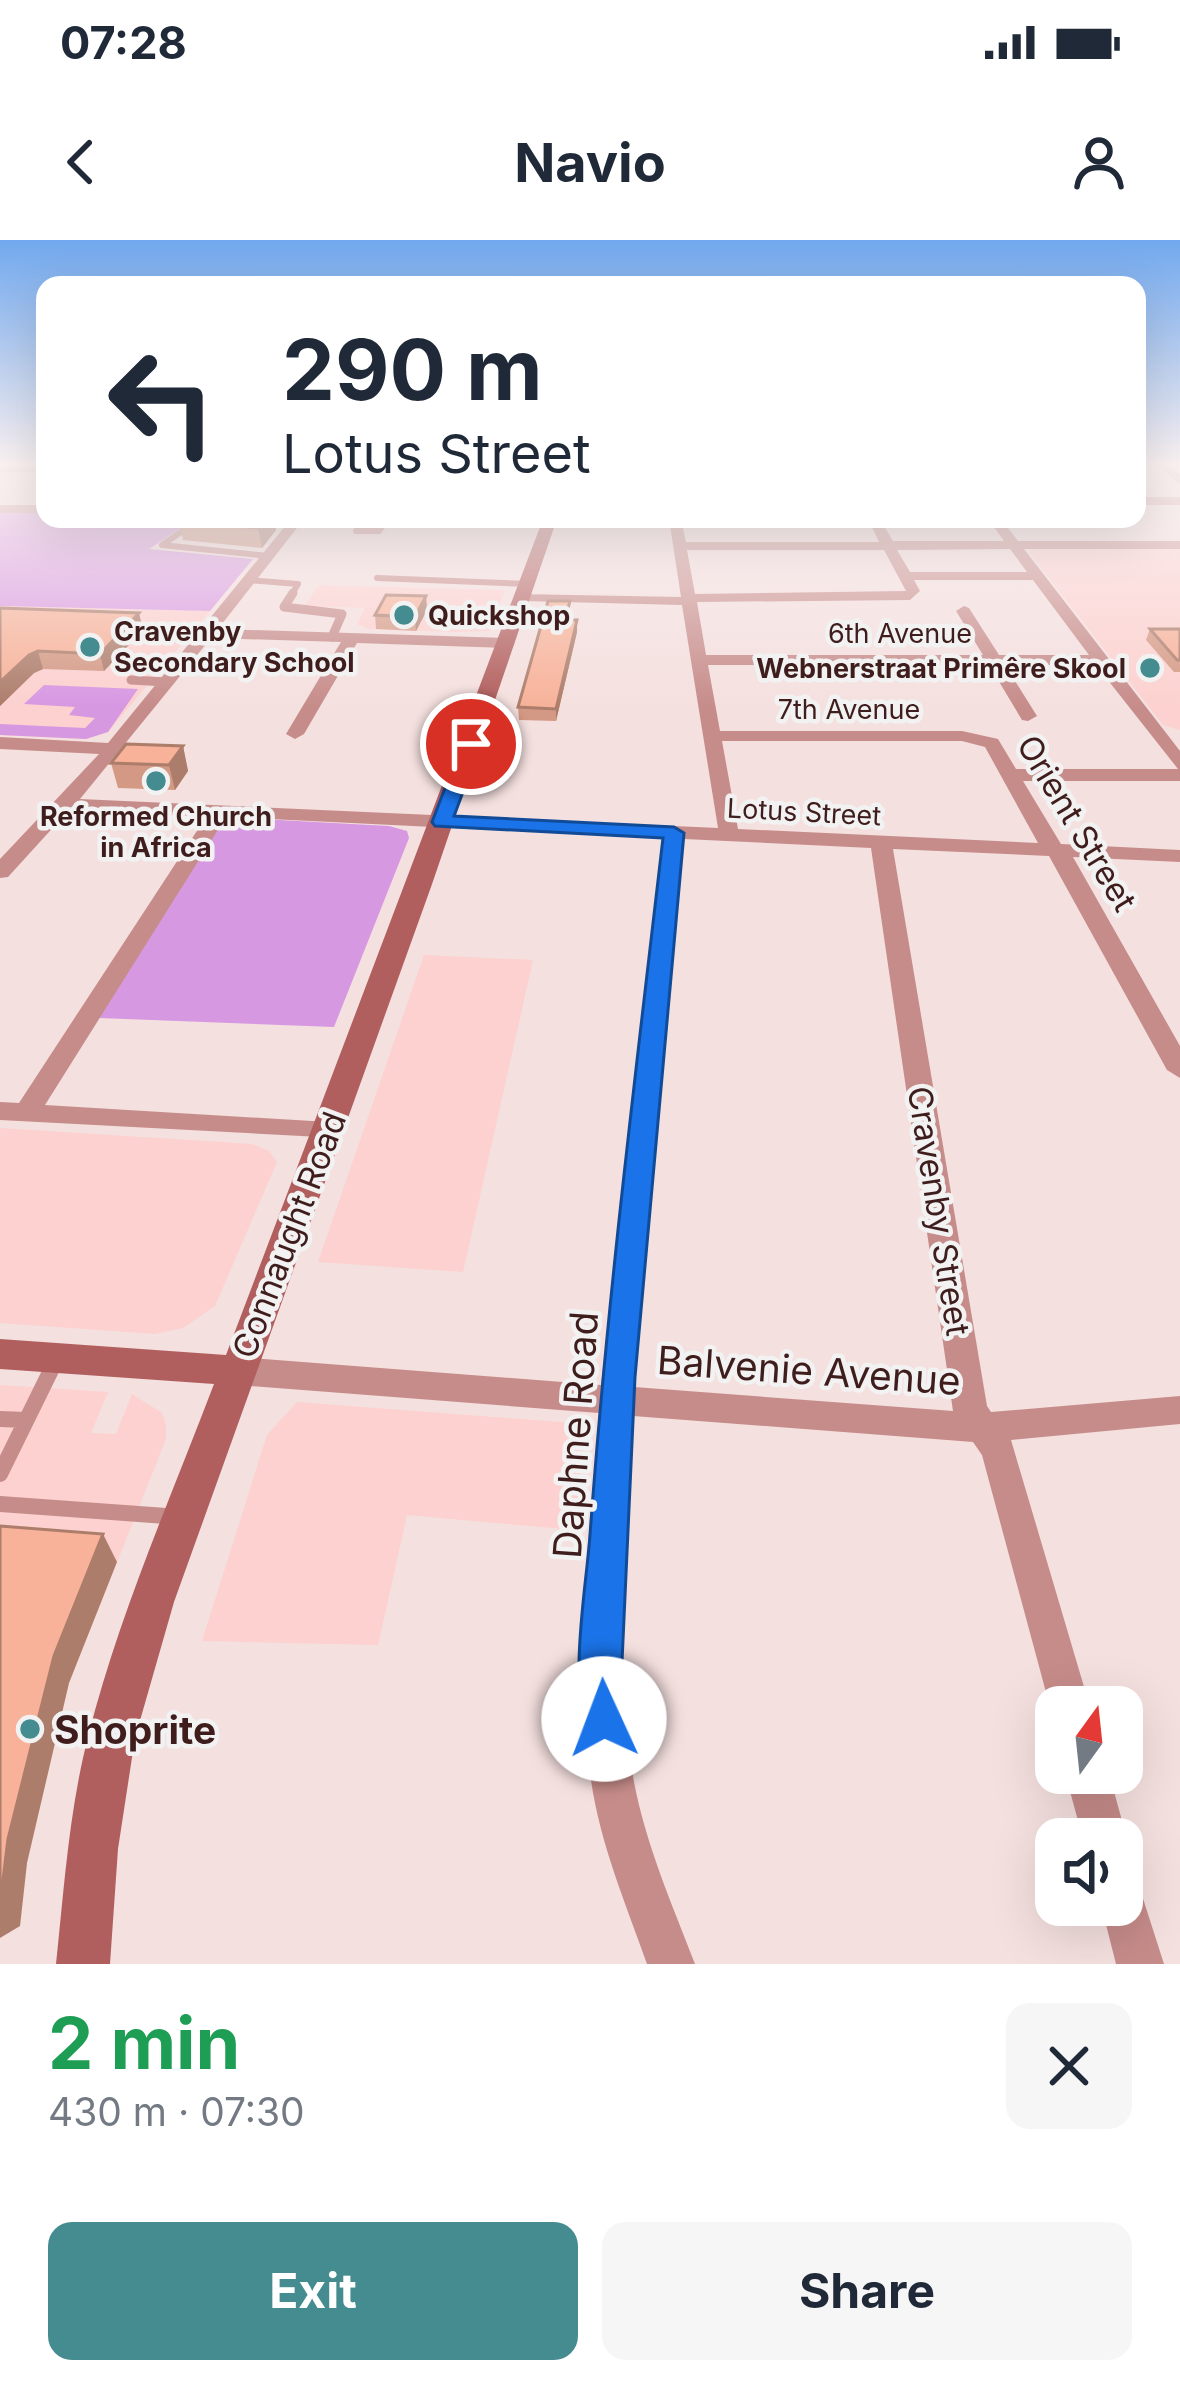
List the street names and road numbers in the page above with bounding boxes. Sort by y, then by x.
street label: 6th Avenue [828,617,972,650]
street label: 7th Avenue [778,693,920,726]
street label: Orient Street [1009,728,1145,918]
street label: Lotus Street [726,791,882,833]
street label: Cravenby Street [900,1084,978,1339]
street label: Connaught Road [224,1106,354,1364]
street label: Daphne Road [543,1310,607,1560]
street label: Balvenie Avenue [656,1336,962,1404]

